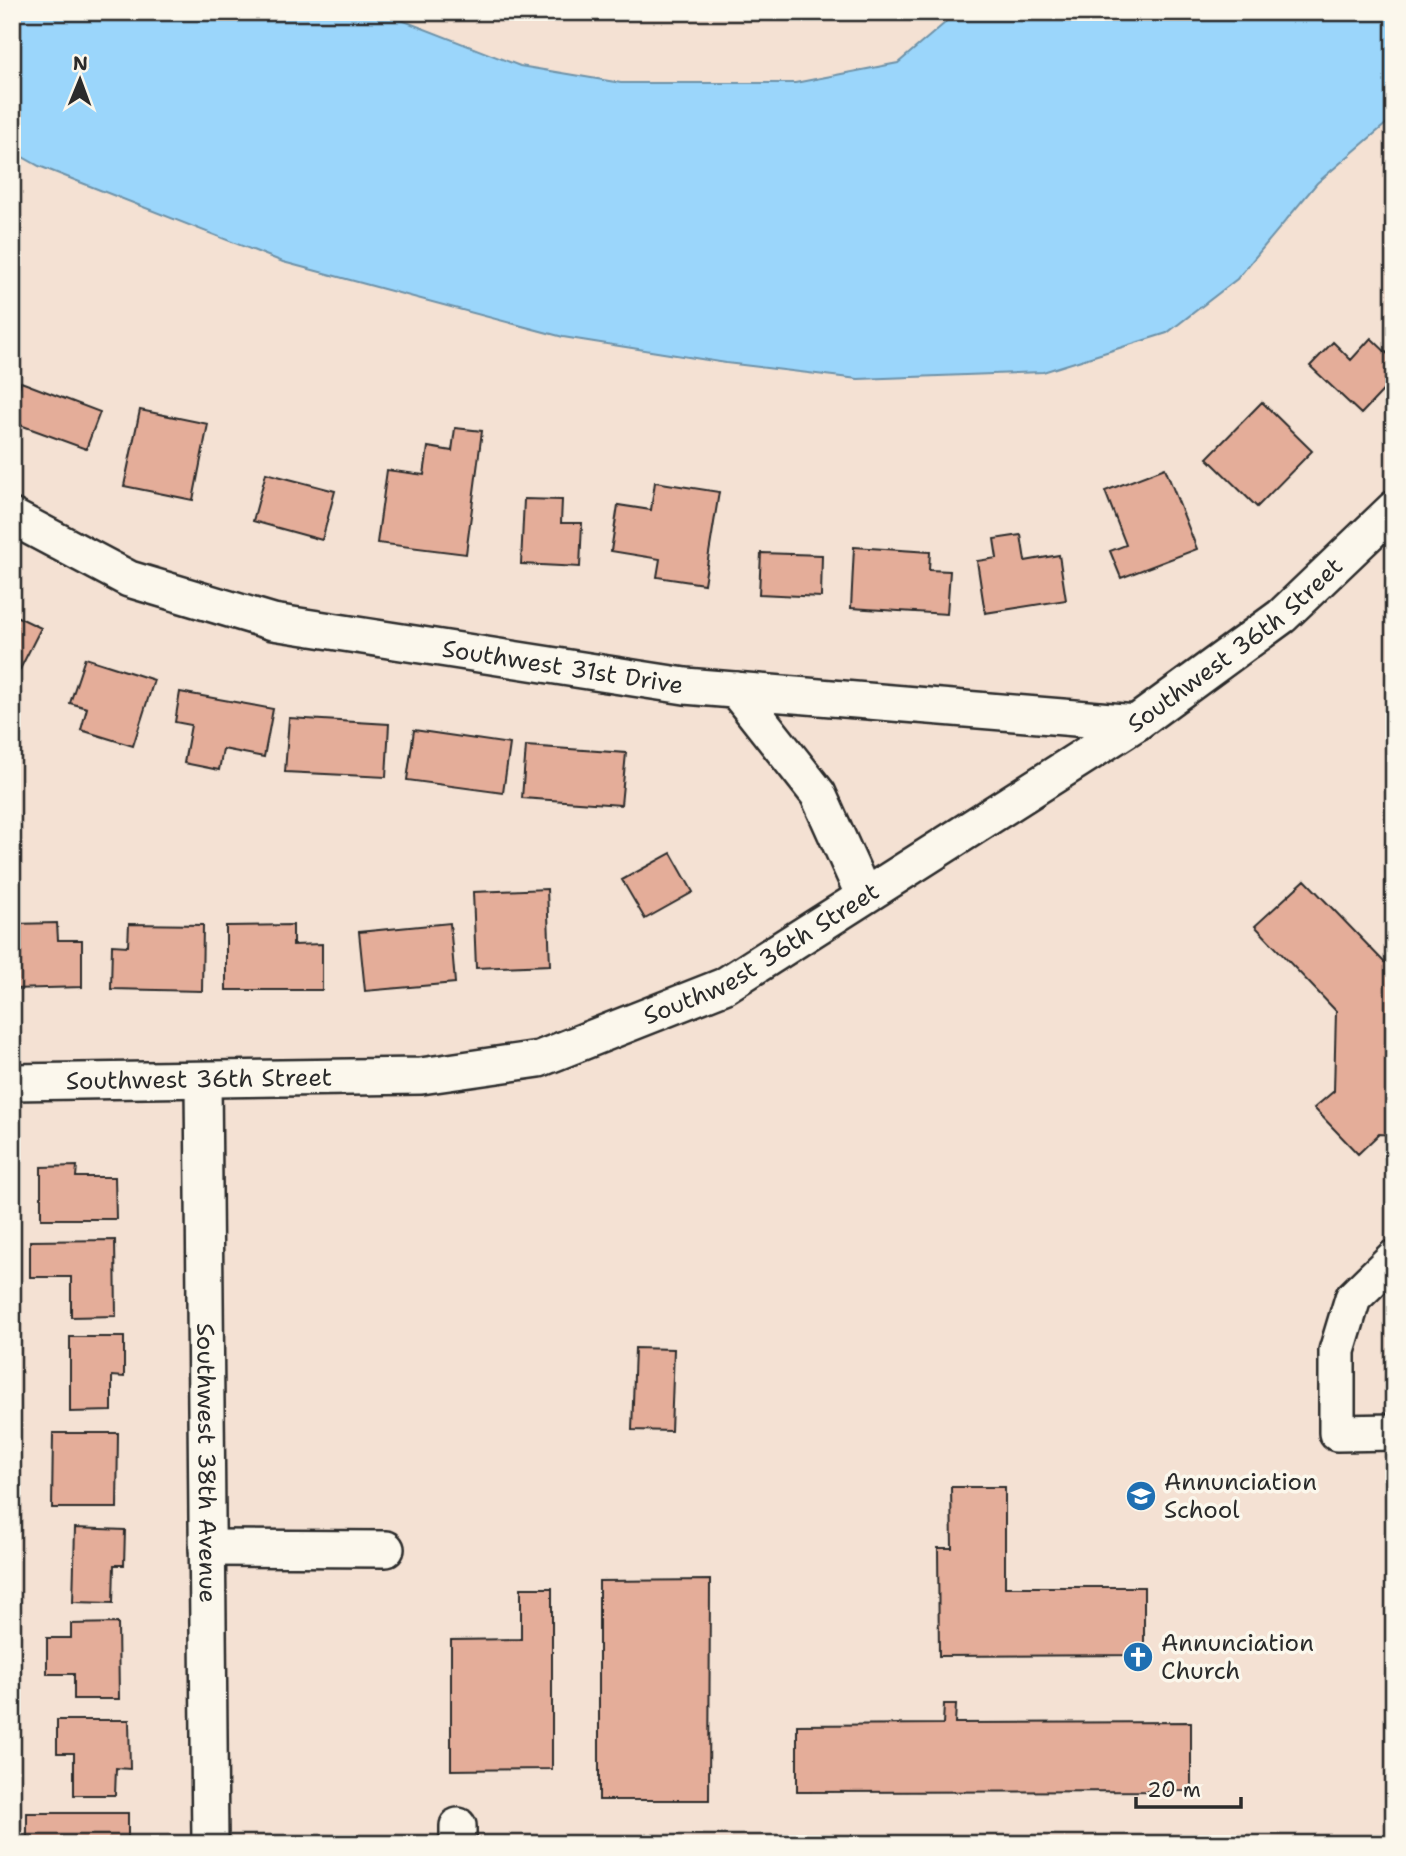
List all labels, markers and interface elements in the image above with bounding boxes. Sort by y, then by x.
north arrow [46,46,116,116]
text: N [73,51,88,76]
street label: Southwest 36th Street [1121,550,1350,740]
street label: Southwest 31st Drive [440,633,686,702]
street label: Southwest 36th Street [639,875,885,1032]
street label: Southwest 36th Street [66,1061,332,1097]
street label: Southwest 38th Avenue [189,1323,224,1603]
place label: Annunciation School [1164,1466,1317,1526]
school or university icon: Annunciation School [1124,1479,1158,1513]
place label: Annunciation Church [1161,1627,1314,1687]
church icon: Annunciation Church [1121,1640,1155,1674]
scale bar [1136,1765,1242,1809]
text: 20 m [1147,1776,1201,1804]

